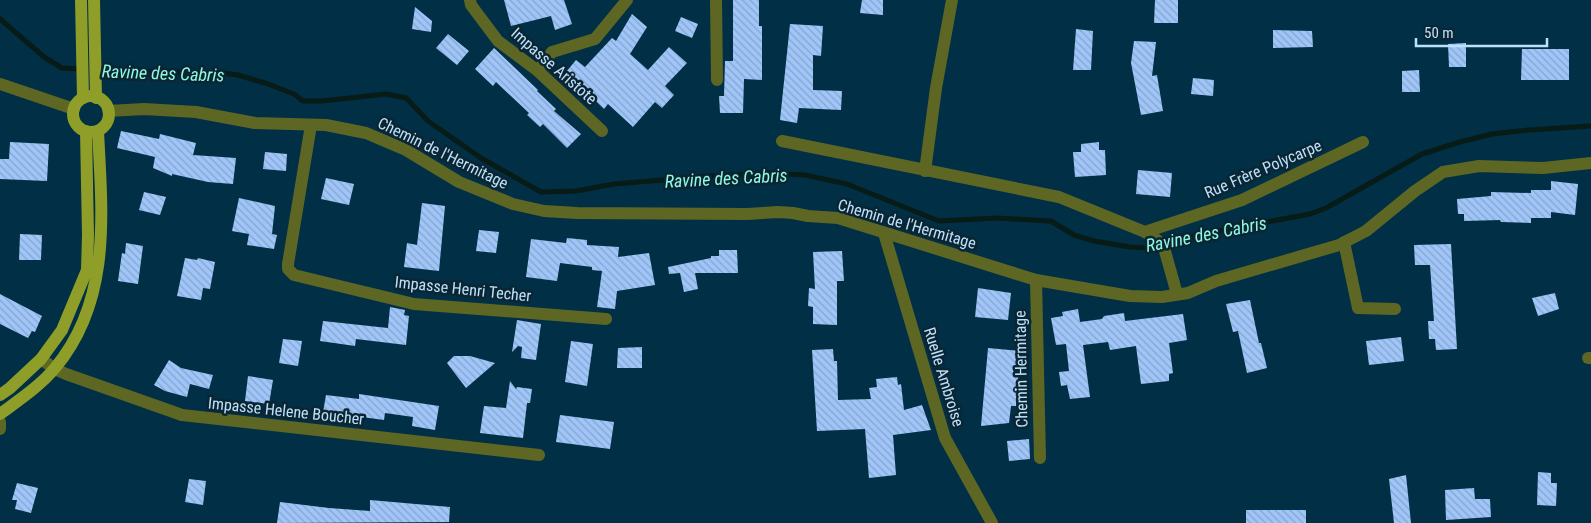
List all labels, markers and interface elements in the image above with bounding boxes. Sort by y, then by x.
scale bar [1416,15,1547,47]
street label: Impasse Aristote [507,24,601,108]
text: 50 m [1424,24,1454,42]
water label: Ravine des Cabris [101,60,225,86]
street label: Chemin de l'Hermitage [375,113,511,193]
street label: Rue Frère Polycarpe [1202,136,1324,202]
water label: Ravine des Cabris [664,164,788,192]
street label: Chemin de l'Hermitage [836,195,978,253]
water label: Ravine des Cabris [1144,212,1268,256]
street label: Impasse Henri Techer [394,272,532,306]
street label: Chemin Hermitage [1010,310,1032,428]
street label: Ruelle Ambroise [920,325,968,429]
street label: Impasse Helene Boucher [207,393,365,429]

